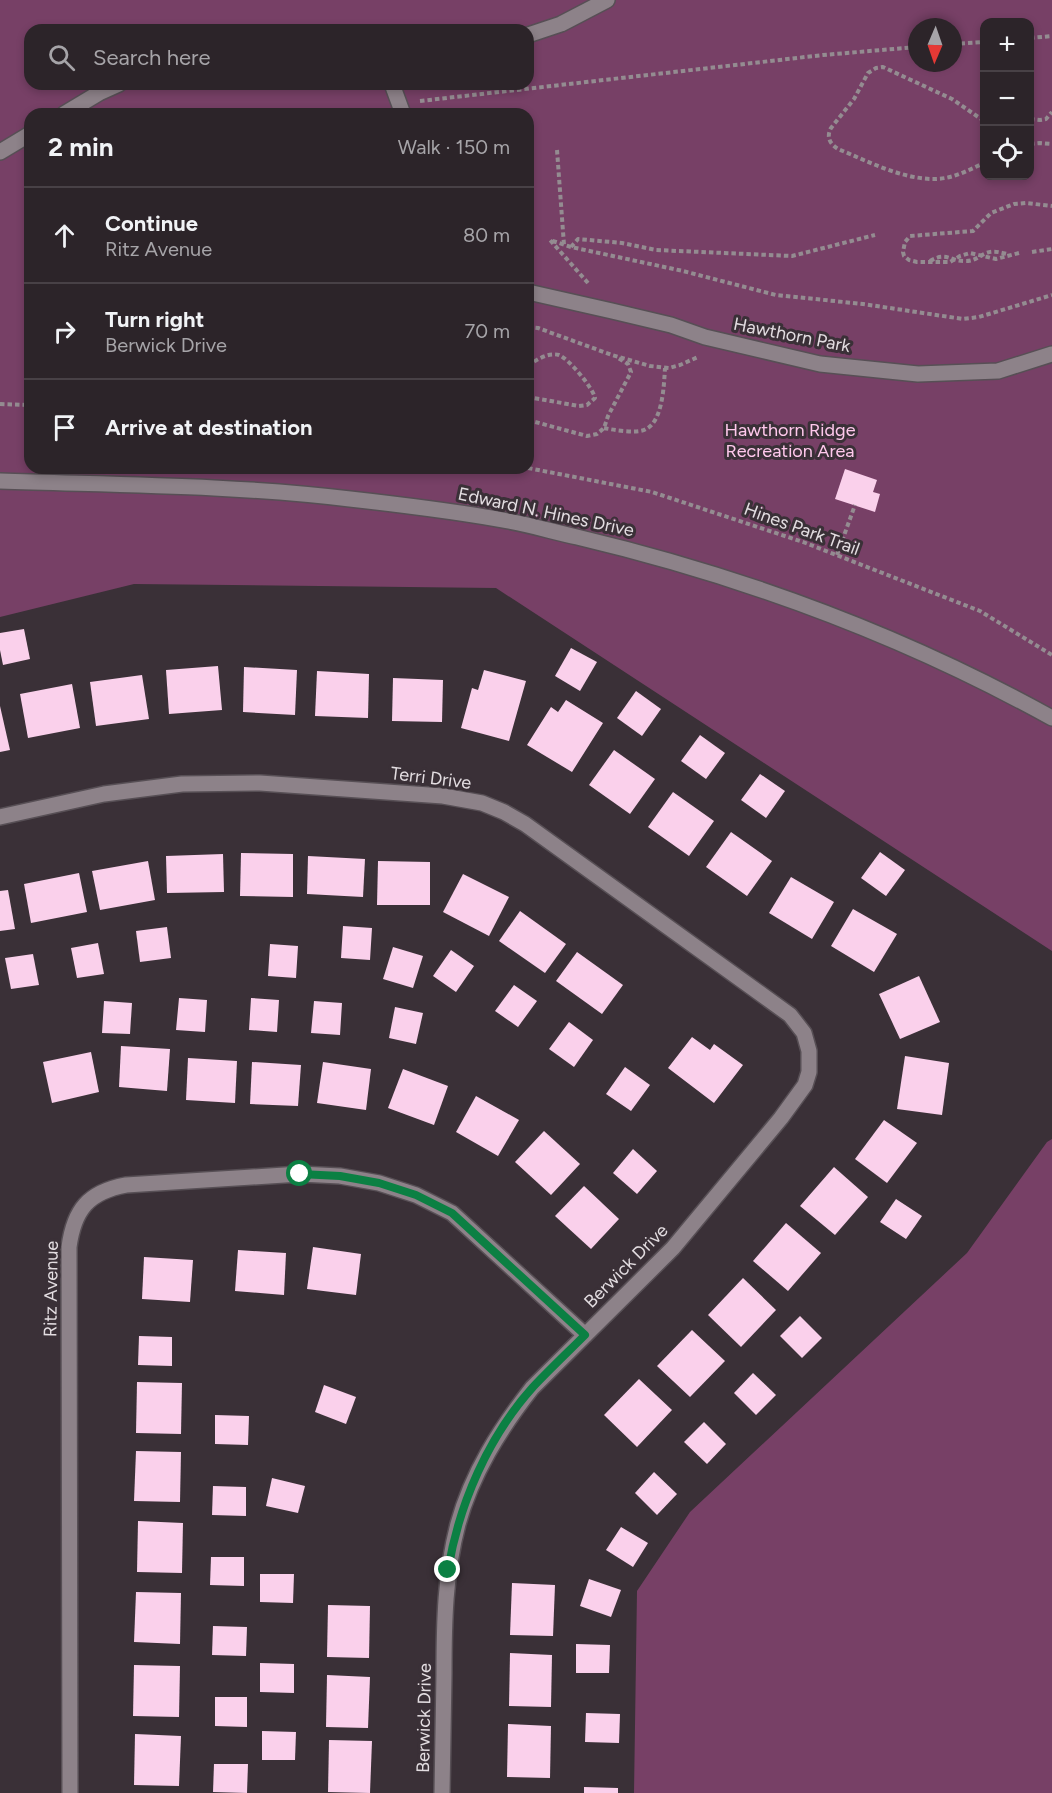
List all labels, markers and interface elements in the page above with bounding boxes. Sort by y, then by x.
north arrow [908,18,962,72]
map controls [980,18,1034,180]
button: + [980,18,1034,72]
search box [24,24,534,90]
icon: search [45,41,78,74]
text: Search here [93,44,211,71]
button: − [980,72,1034,126]
button: locate [980,126,1034,180]
text: 2 min [48,131,114,163]
text: Walk · 150 m [398,135,510,159]
text: Continue [105,210,198,237]
icon: ahead [48,219,81,252]
text: 80 m [463,223,510,247]
text: Ritz Avenue [105,237,212,261]
text: Turn right [105,306,204,333]
street label: Hawthorn Park [732,313,853,357]
icon: right [48,315,81,348]
text: 70 m [464,319,510,343]
text: Berwick Drive [105,333,227,357]
icon: arrive [48,411,81,444]
text: Arrive at destination [105,414,313,441]
park label: Hawthorn Ridge Recreation Area [725,419,856,462]
street label: Edward N. Hines Drive [456,483,636,541]
street label: Hines Park Trail [741,498,863,560]
street label: Terri Drive [389,762,473,794]
route start [286,1160,312,1186]
street label: Berwick Drive [579,1219,673,1313]
street label: Ritz Avenue [39,1240,63,1337]
route end [434,1556,460,1582]
street label: Berwick Drive [412,1663,436,1773]

